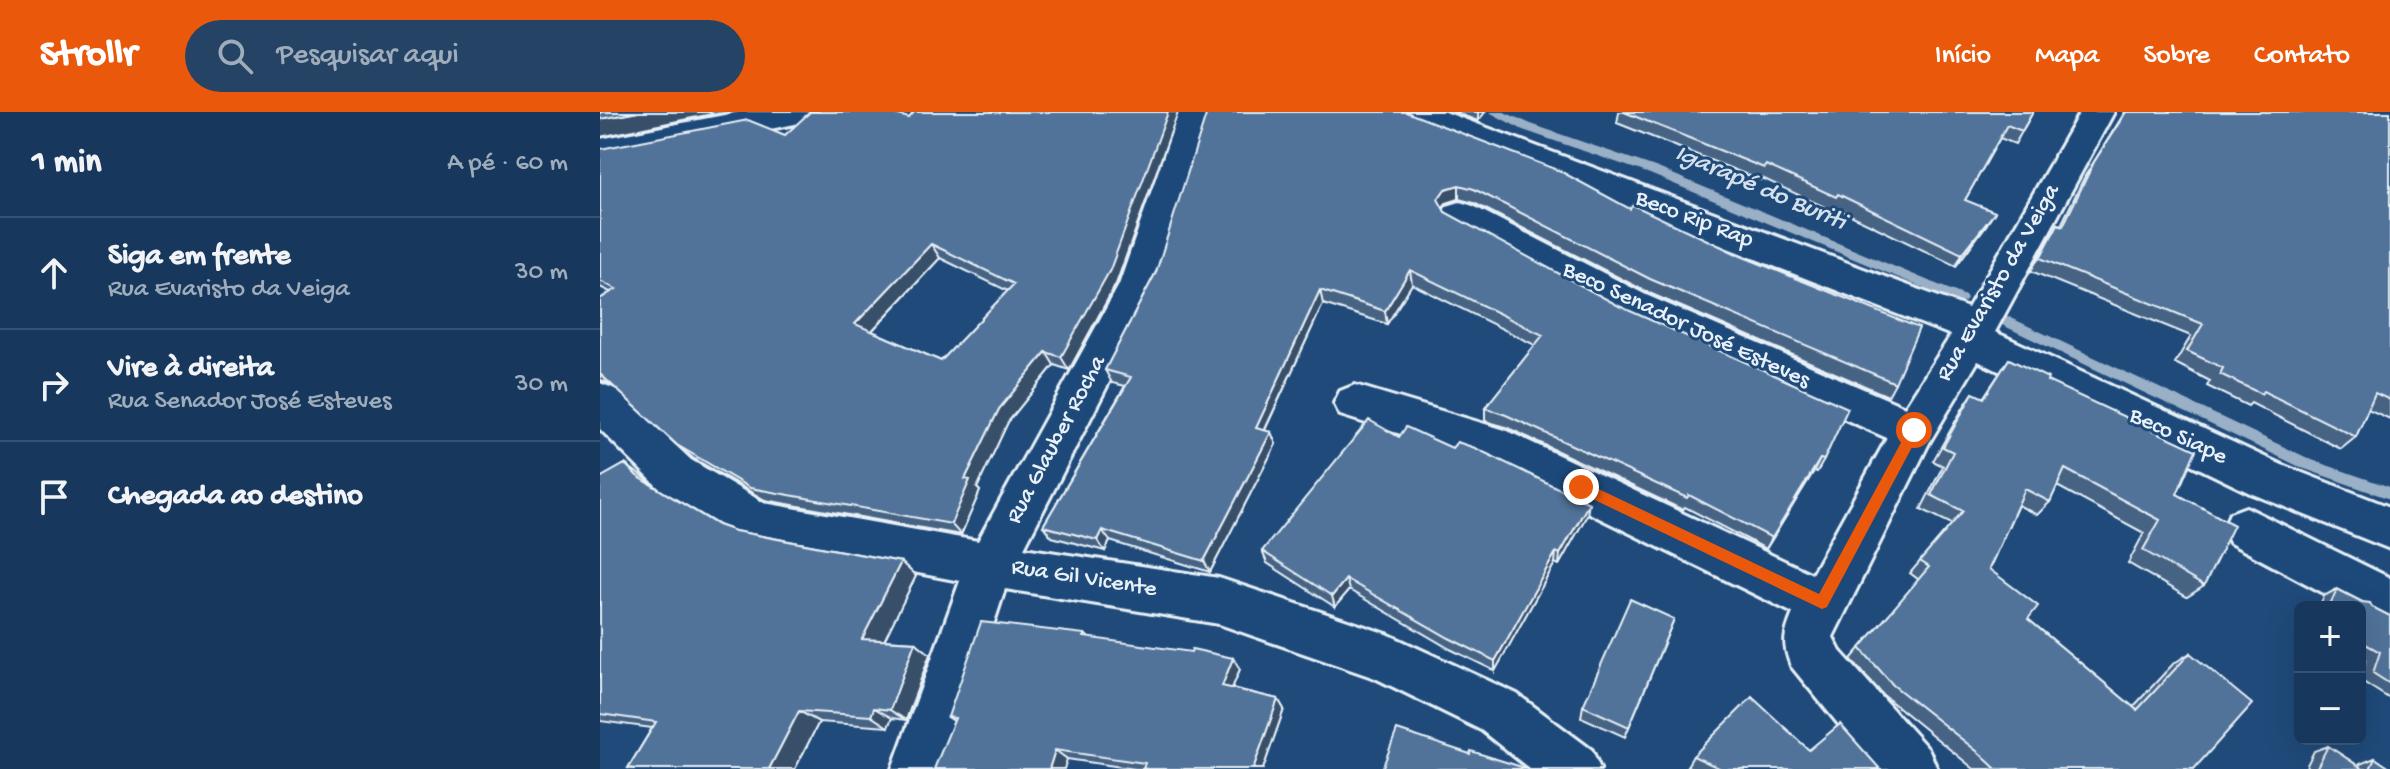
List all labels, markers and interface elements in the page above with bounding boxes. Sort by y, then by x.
search box [185,20,745,92]
text: Strollr [40,34,137,78]
icon: search [213,34,257,78]
text: Pesquisar aqui [277,39,459,74]
text: Início [1935,40,1991,73]
text: Mapa [2035,40,2099,73]
text: Sobre [2143,40,2210,73]
text: Contato [2254,40,2350,73]
water label: Igarapé do Buriti [1670,139,1853,240]
text: 1 min [32,144,101,184]
text: A pé · 60 m [447,149,568,180]
street label: Rua Evaristo da Veiga [1931,179,2068,387]
street label: Beco Rip Rap [1630,184,1757,256]
text: Siga em frente [108,240,290,275]
icon: ahead [32,251,76,295]
street label: Beco Senador José Esteves [1557,255,1815,397]
text: 30 m [515,258,568,289]
text: Rua Evaristo da Veiga [108,275,350,306]
street label: Rua Glauber Rocha [1000,350,1114,529]
text: Vire à direita [108,352,274,387]
icon: right [32,363,76,407]
text: 30 m [515,370,568,401]
text: Rua Senador José Esteves [108,387,391,418]
street label: Beco Siape [2123,401,2232,473]
route start [1896,412,1932,448]
route end [1563,469,1599,505]
icon: arrive [32,475,76,519]
text: Chegada ao destino [108,480,363,515]
street label: Rua Gil Vicente [1009,553,1159,605]
map controls [2294,601,2366,745]
button: + [2294,601,2366,673]
button: − [2294,673,2366,745]

